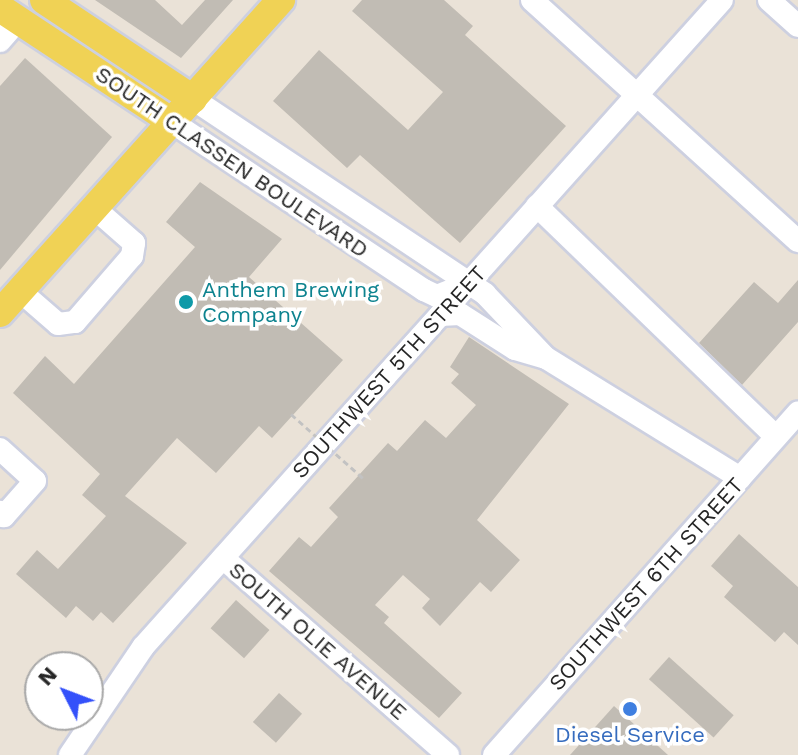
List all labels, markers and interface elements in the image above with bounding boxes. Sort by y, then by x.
street label: SOUTH CLASSEN BOULEVARD [91,61,373,263]
street label: SOUTHWEST 5TH STREET [286,260,492,484]
place label: Anthem Brewing Company [202,276,379,328]
marker: Anthem Brewing Company [177,293,195,311]
street label: SOUTHWEST 6TH STREET [543,472,749,696]
street label: SOUTH OLIE AVENUE [223,556,413,726]
north arrow [24,651,104,731]
text: N [33,662,62,690]
marker: Diesel Service [621,700,639,718]
place label: Diesel Service [555,722,705,748]

